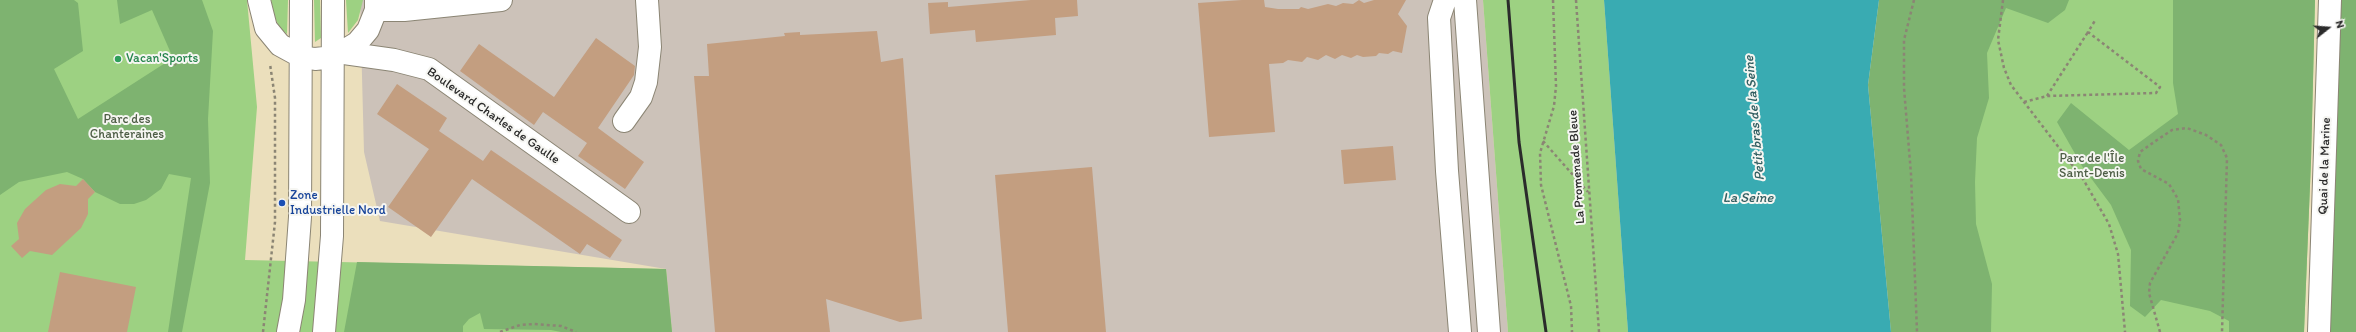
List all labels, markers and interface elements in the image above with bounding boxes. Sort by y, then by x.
north arrow [2308,8,2348,48]
text: N [2333,19,2347,30]
place label: Vacan'Sports [126,51,198,67]
marker: Vacan'Sports [113,54,123,64]
water label: Petit bras de la Seine [1741,55,1769,181]
street label: Boulevard Charles de Gaulle [424,64,562,168]
street label: La Promenade Bleue [1565,110,1589,224]
park label: Parc des Chanteraines [90,112,164,143]
street label: Quai de la Marine [2316,117,2334,215]
park label: Parc de l'Île Saint-Denis [2059,151,2125,182]
place label: Zone Industrielle Nord [290,188,386,219]
water label: La Seine [1723,190,1773,206]
marker: Zone Industrielle Nord [277,198,287,208]

